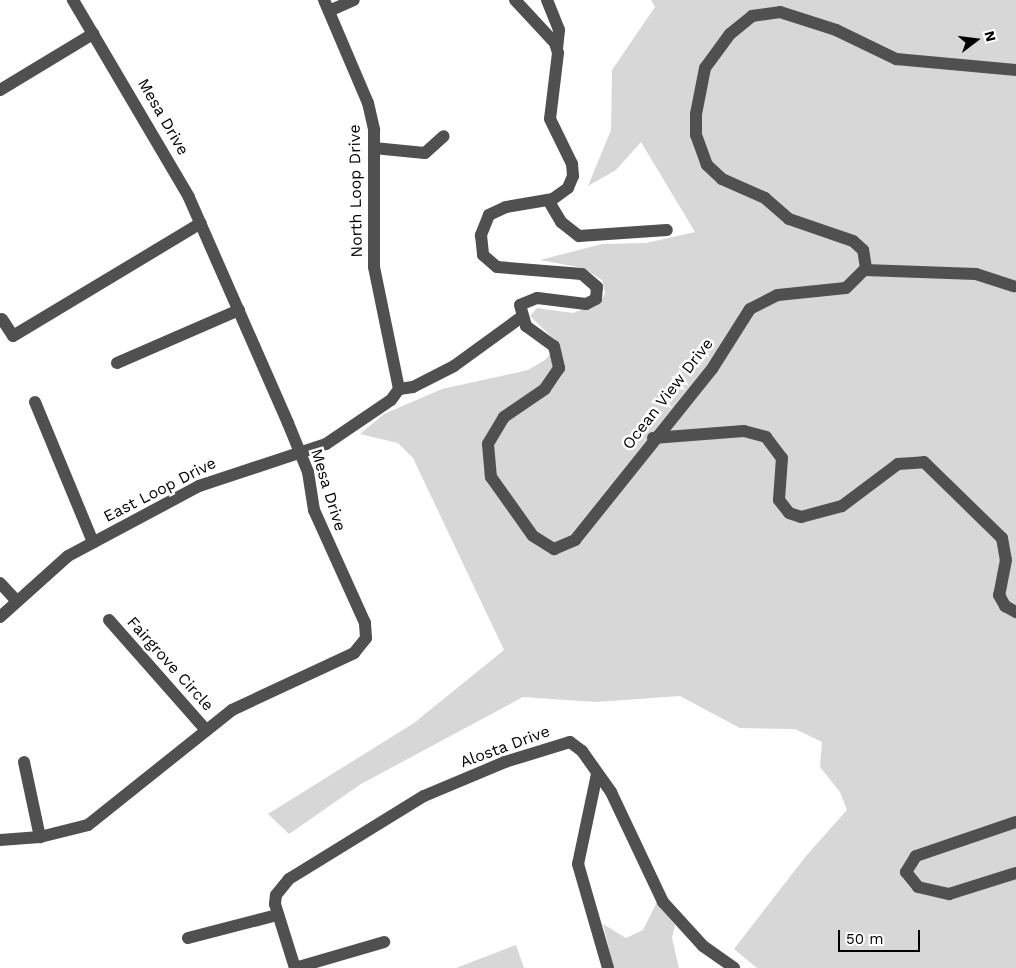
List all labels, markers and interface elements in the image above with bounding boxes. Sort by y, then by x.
north arrow [951,15,1001,65]
text: N [981,29,1000,43]
street label: Mesa Drive [133,75,193,159]
street label: North Loop Drive [345,124,367,258]
street label: Ocean View Drive [618,334,718,454]
street label: Mesa Drive [306,446,350,534]
street label: East Loop Drive [101,453,219,527]
street label: Fairgrove Circle [123,613,217,715]
street label: Alosta Drive [457,722,553,772]
scale bar [841,920,924,952]
text: 50 m [846,930,883,948]

